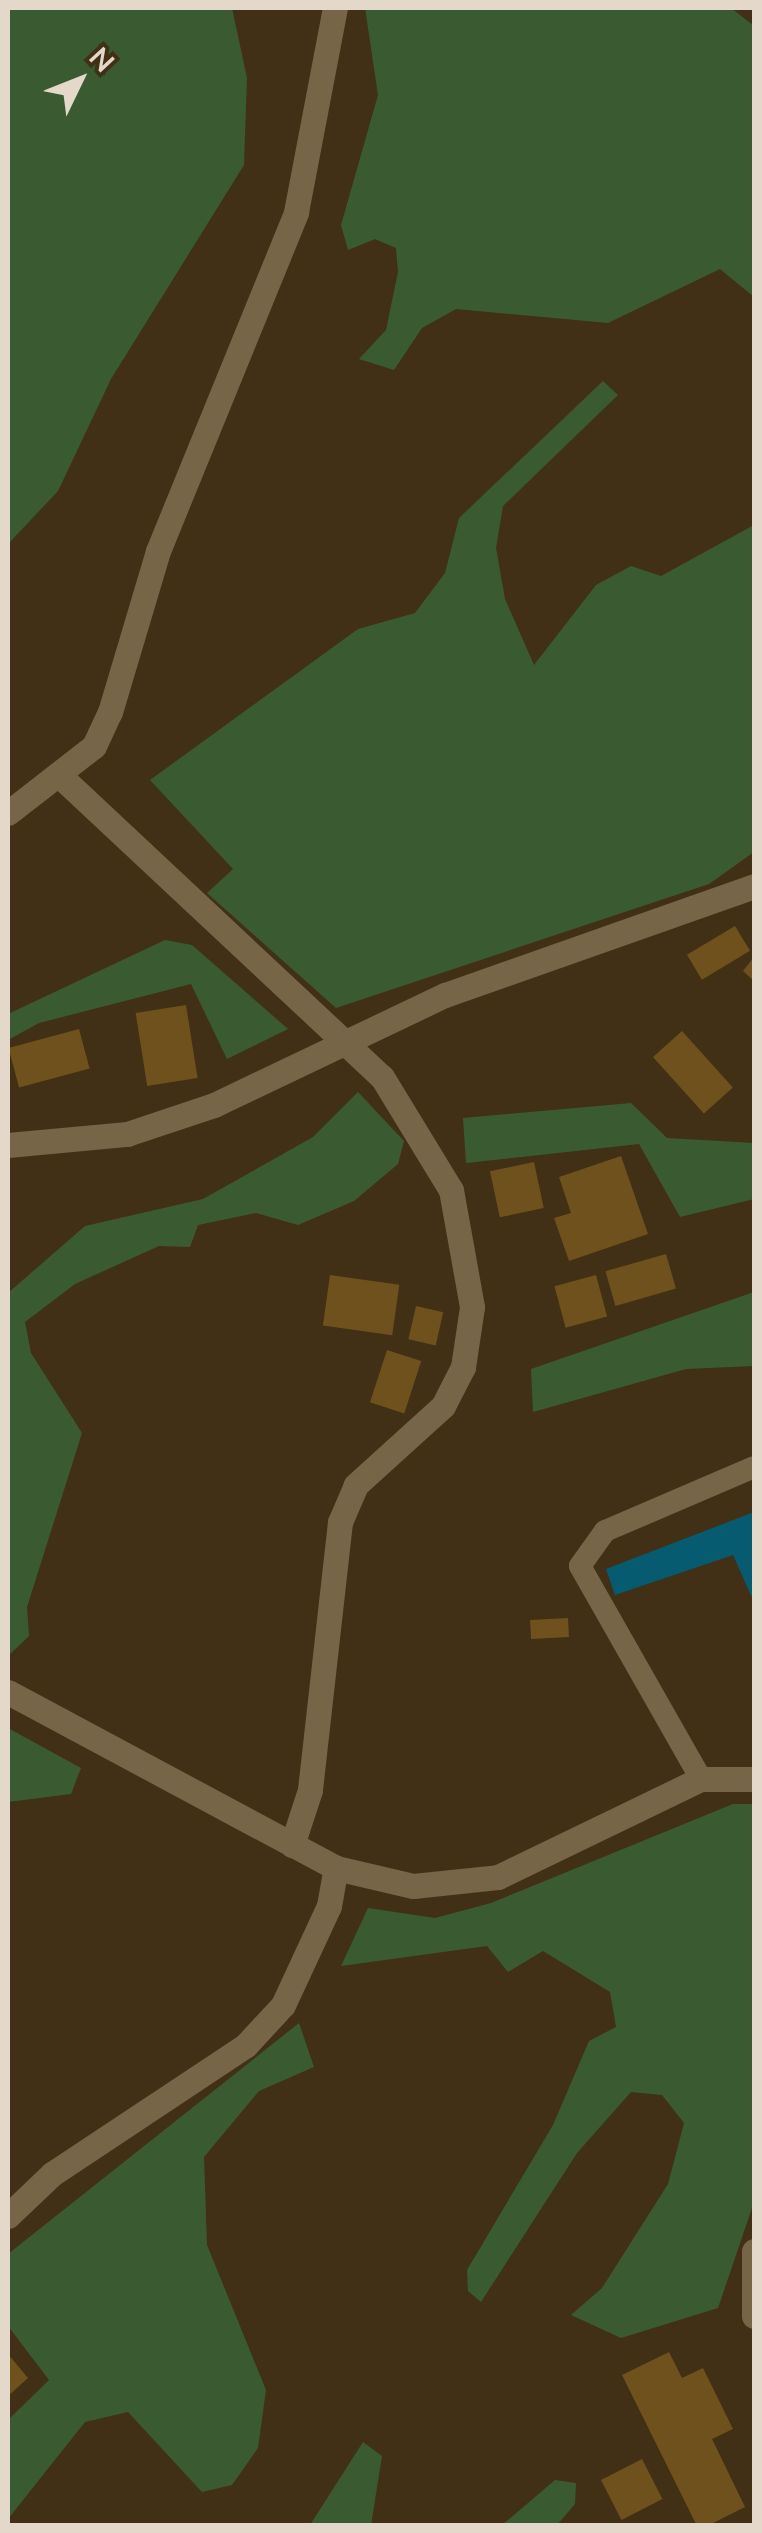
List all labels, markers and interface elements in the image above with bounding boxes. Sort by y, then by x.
north arrow [30,30,130,130]
text: N [82,40,122,79]

